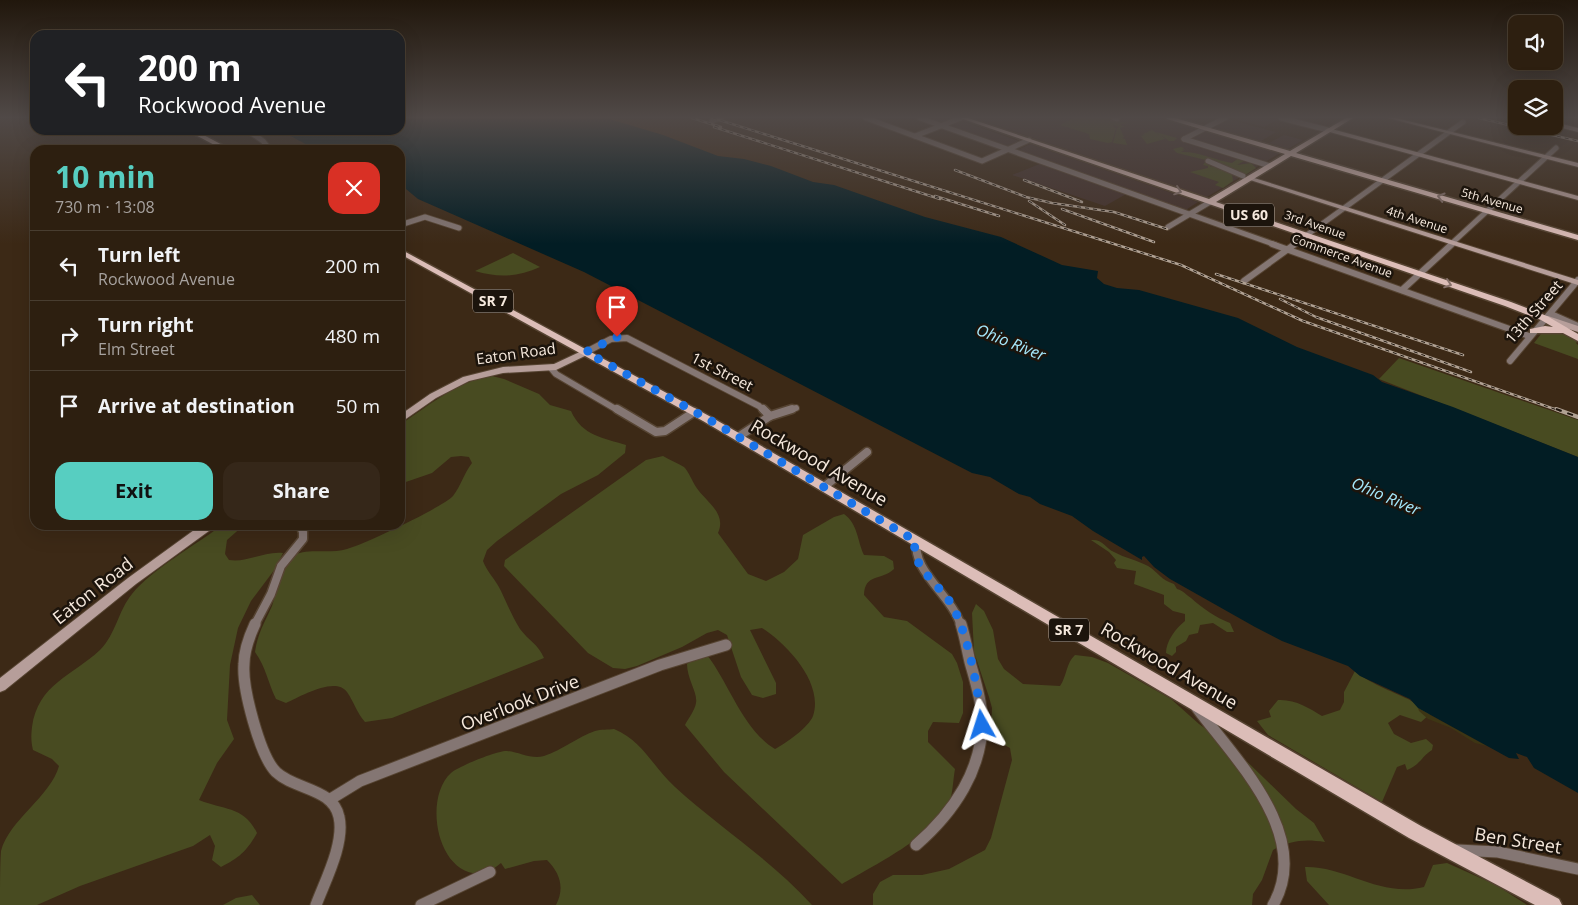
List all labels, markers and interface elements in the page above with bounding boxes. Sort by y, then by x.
map controls [1508,15,1563,135]
button: sound [1508,15,1563,70]
text: 200 m [138,44,242,91]
icon: left [55,50,120,115]
button: layers [1508,80,1563,135]
text: Rockwood Avenue [138,89,326,119]
text: 10 min [55,156,155,197]
button: close [328,162,380,214]
street label: 5th Avenue [1459,184,1525,217]
one-way arrow [1173,185,1182,195]
one-way arrow [1437,193,1445,203]
text: 730 m · 13:08 [55,196,155,218]
street label: 4th Avenue [1384,202,1450,237]
road number: US 60 [1224,204,1274,226]
street label: 3rd Avenue [1282,206,1348,243]
street label: Commerce Avenue [1289,229,1395,282]
text: Turn left [98,242,180,268]
icon: left [55,252,83,280]
text: 200 m [325,253,380,279]
text: Rockwood Avenue [98,268,235,290]
street label: 13th Street [1500,276,1566,347]
one-way arrow [1443,278,1451,288]
pin [596,286,638,337]
road number: SR 7 [473,290,513,312]
icon: arrive [603,293,631,321]
text: Turn right [98,312,193,338]
water label: Ohio River [973,318,1049,366]
icon: right [55,322,83,350]
text: 480 m [325,323,380,349]
text: Elm Street [98,338,175,360]
street label: Eaton Road [475,338,557,368]
street label: 1st Street [688,347,757,395]
icon: arrive [55,392,83,420]
text: Arrive at destination [98,393,295,419]
text: 50 m [336,393,380,419]
street label: Rockwood Avenue [747,413,892,511]
button: Exit [55,462,213,520]
button: Share [223,462,380,520]
water label: Ohio River [1348,472,1424,521]
street label: Eaton Road [47,551,138,629]
street label: Rockwood Avenue [1097,616,1242,714]
road number: SR 7 [1049,618,1089,642]
street label: Overlook Drive [457,668,582,736]
position arrow [955,698,1007,750]
street label: Ben Street [1473,821,1563,859]

